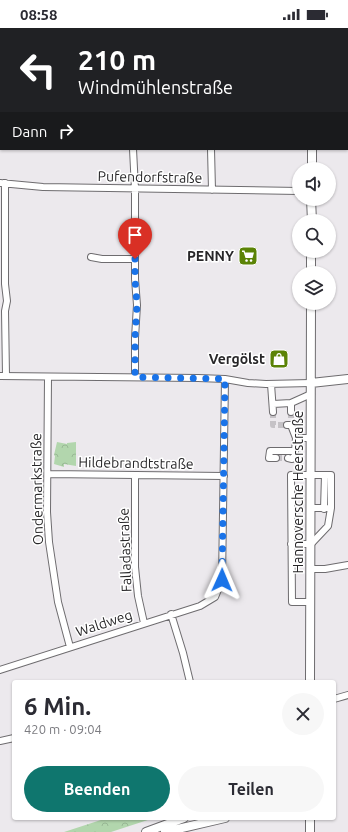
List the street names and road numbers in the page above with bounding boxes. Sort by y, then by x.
street label: Pufendorfstraße [98,168,202,186]
street label: Hannoversche Heerstraße [290,410,306,574]
street label: Ondermarkstraße [28,433,46,545]
street label: Hildebrandtstraße [78,454,194,472]
street label: Falladastraße [116,508,134,592]
street label: Waldweg [74,606,134,640]

